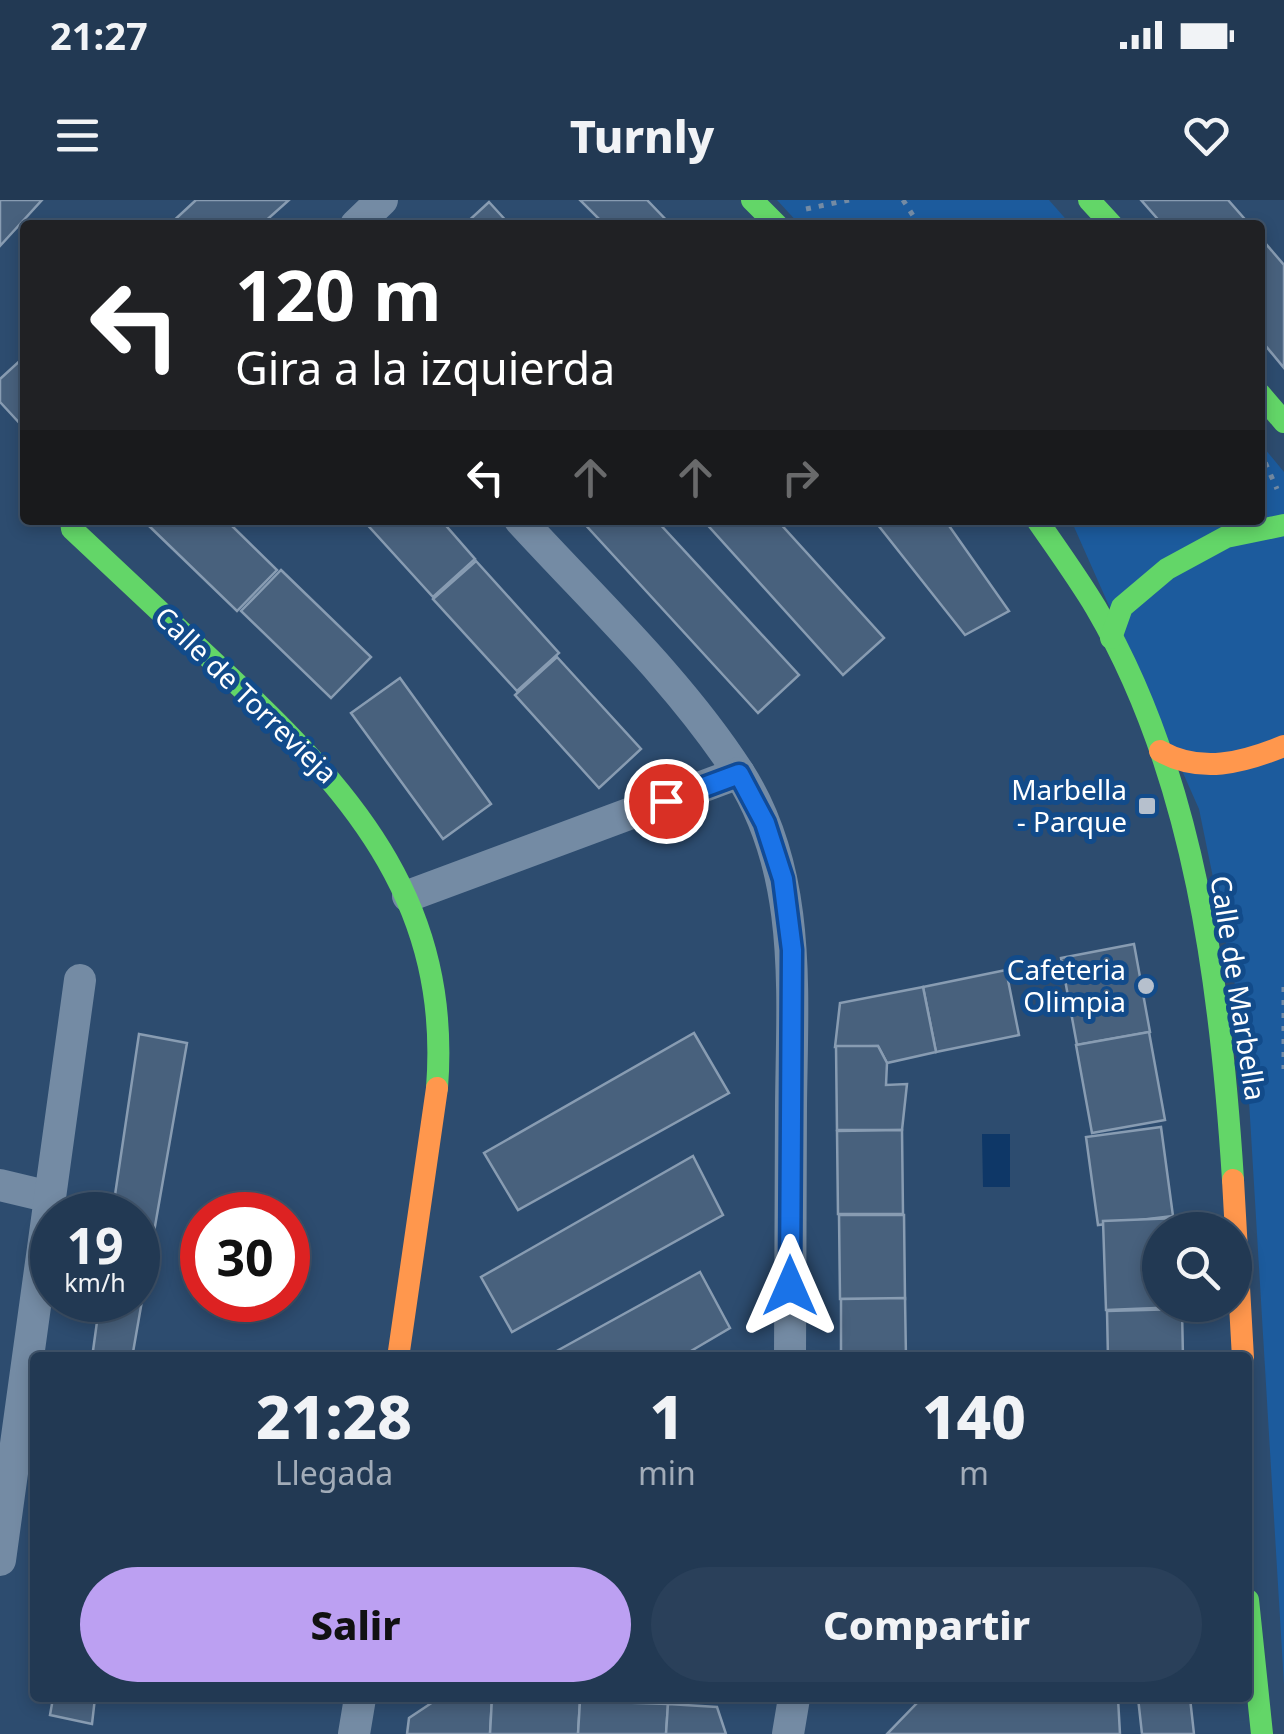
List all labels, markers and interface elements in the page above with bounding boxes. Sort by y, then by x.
text: 21:27 [50,9,148,61]
text: Turnly [570,105,714,166]
icon: menu [50,108,105,163]
icon: heart [1179,108,1234,163]
text: 120 m [235,246,442,342]
icon: left [70,260,200,390]
text: Gira a la izquierda [235,337,615,398]
icon: left [458,450,513,505]
icon: ahead [563,450,618,505]
icon: ahead [668,450,723,505]
icon: right [773,450,828,505]
street label: Calle de Torrevieja [147,597,346,791]
pin [624,759,709,844]
place label: Marbella - Parque [1011,770,1127,840]
icon: arrive [639,774,694,829]
marker: Marbella - Parque [1136,795,1158,817]
street label: Calle de Marbella [1202,873,1276,1103]
place label: Cafeteria Olimpia [1007,950,1126,1020]
marker: Cafeteria Olimpia [1135,975,1157,997]
speed limit sign: 30 [180,1192,310,1322]
text: 19 [66,1211,124,1279]
map controls [1142,1212,1252,1322]
button: search [1142,1212,1252,1322]
position arrow [738,1234,842,1338]
text: km/h [64,1265,126,1299]
text: 21:28 [256,1375,412,1457]
text: 1 [650,1375,684,1457]
text: 140 [922,1375,1026,1457]
text: Llegada [275,1451,393,1494]
text: min [638,1451,696,1494]
text: m [959,1451,989,1494]
button: Salir [80,1567,631,1682]
button: Compartir [651,1567,1202,1682]

